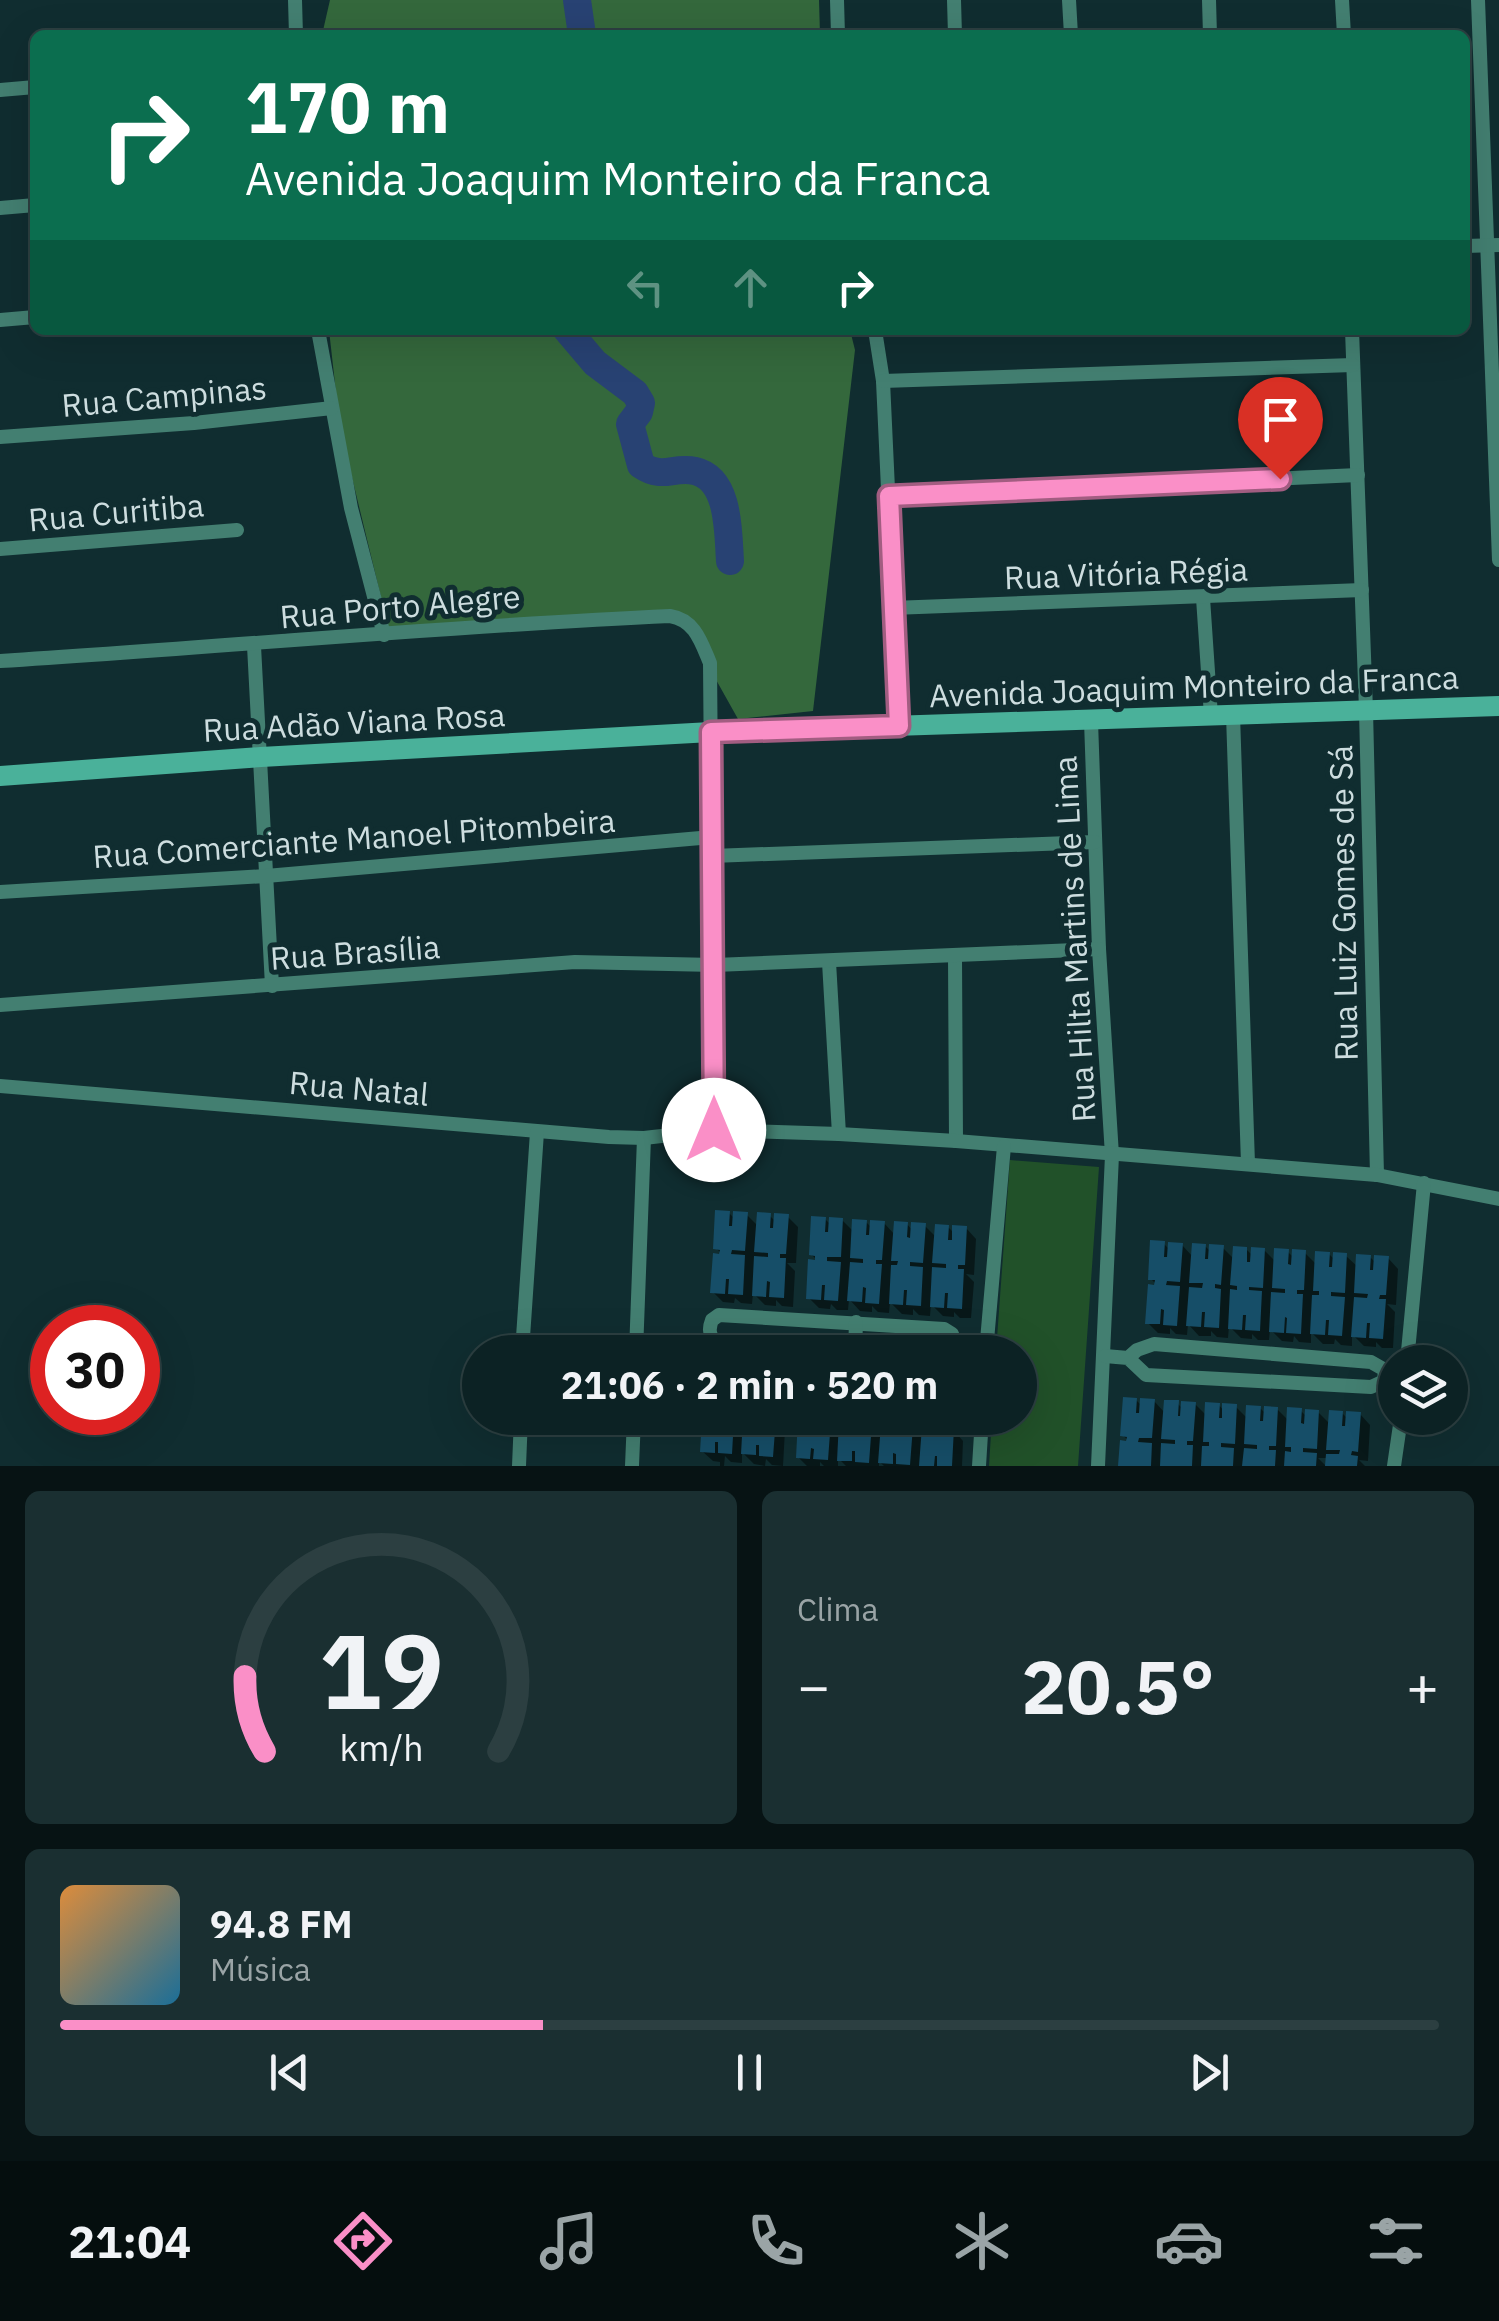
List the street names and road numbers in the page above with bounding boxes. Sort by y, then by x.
street label: Rua Campinas [60,366,268,426]
street label: Rua Curitiba [27,483,205,541]
street label: Rua Vitória Régia [1003,548,1249,598]
street label: Rua Porto Alegre [278,575,522,637]
street label: Avenida Joaquim Monteiro da Franca [928,656,1460,716]
street label: Rua Adão Viana Rosa [202,693,506,751]
street label: Rua Luiz Gomes de Sá [1319,745,1367,1061]
street label: Rua Hilta Martins de Lima [1043,755,1105,1123]
street label: Rua Comerciante Manoel Pitombeira [91,799,617,877]
street label: Rua Brasília [269,925,441,979]
street label: Rua Natal [287,1061,431,1115]

